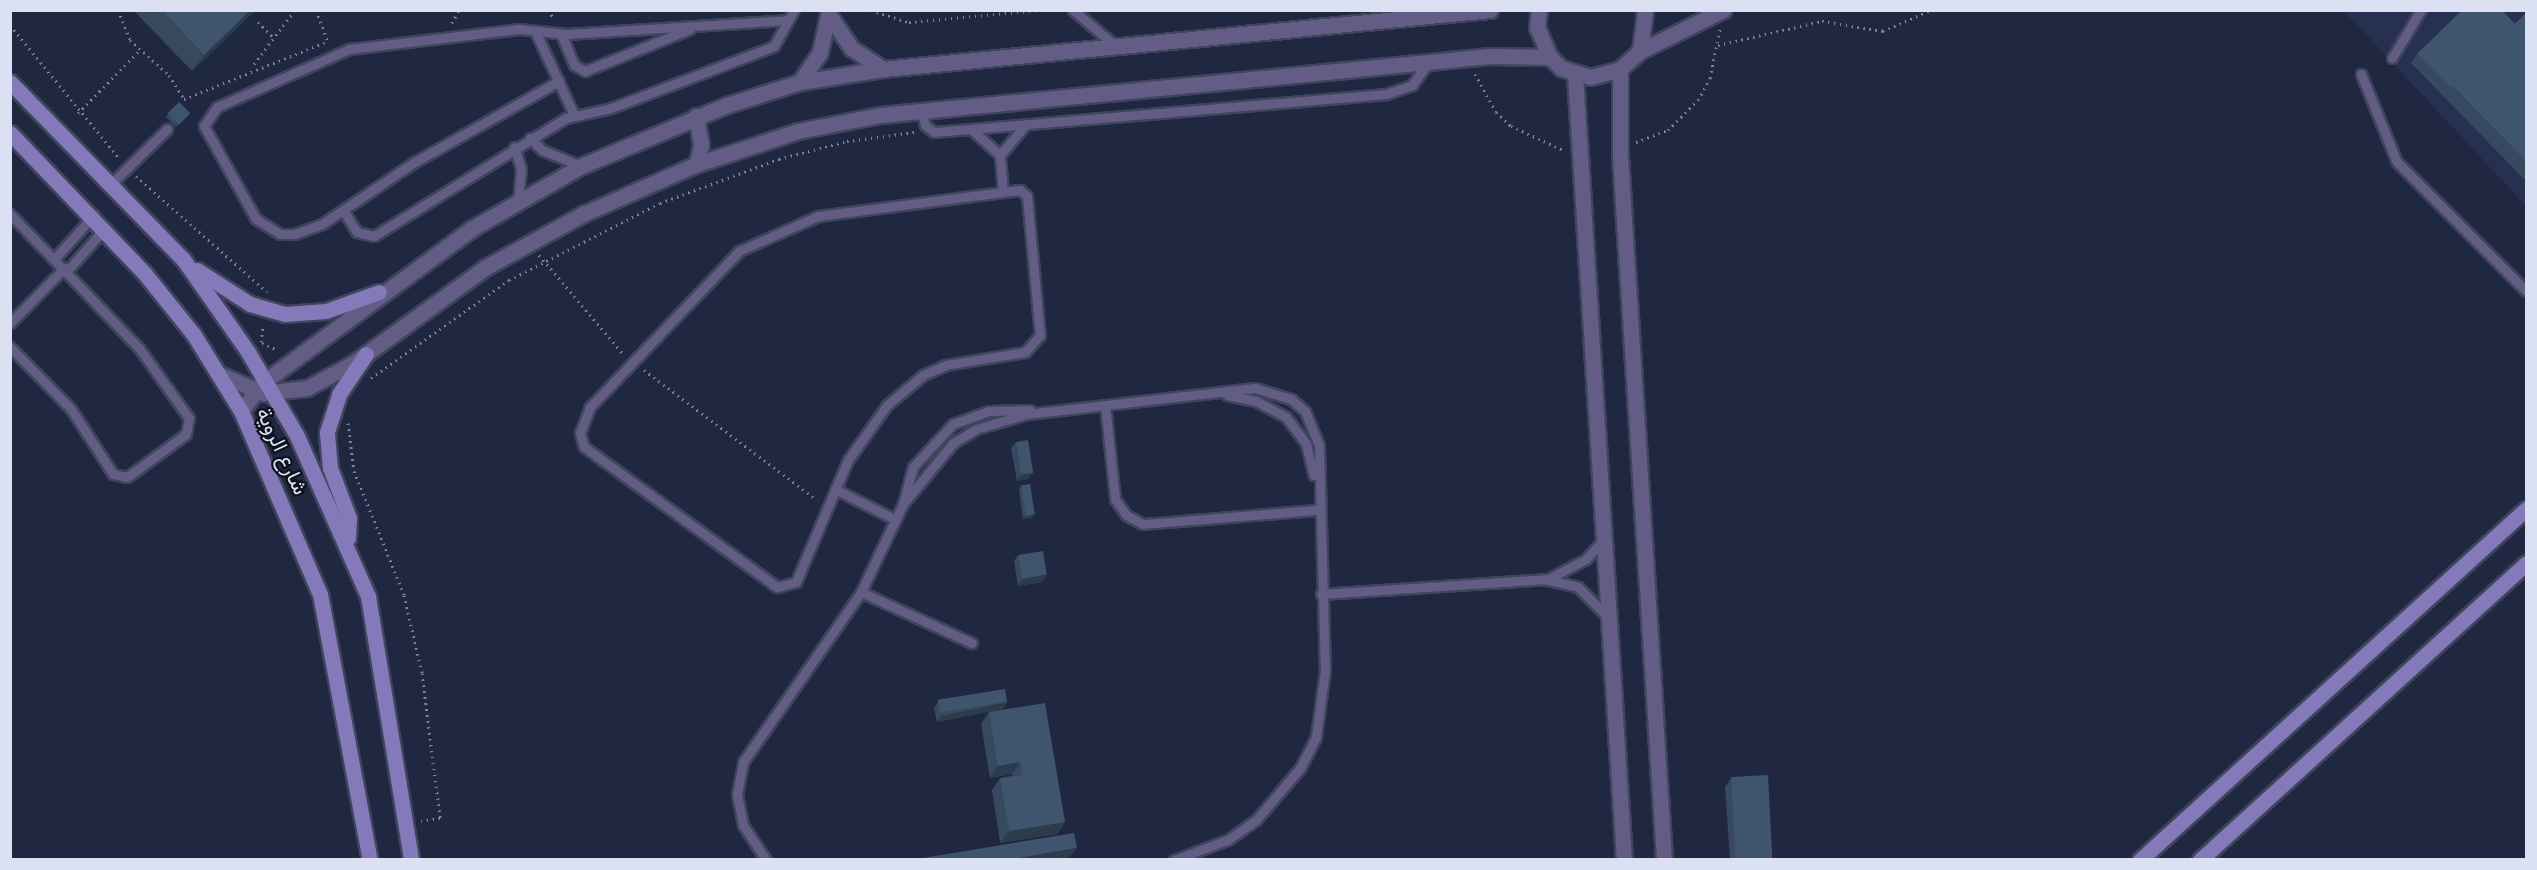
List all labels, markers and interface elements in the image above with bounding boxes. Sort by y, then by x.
street label: شارع الروية [251,403,313,499]

